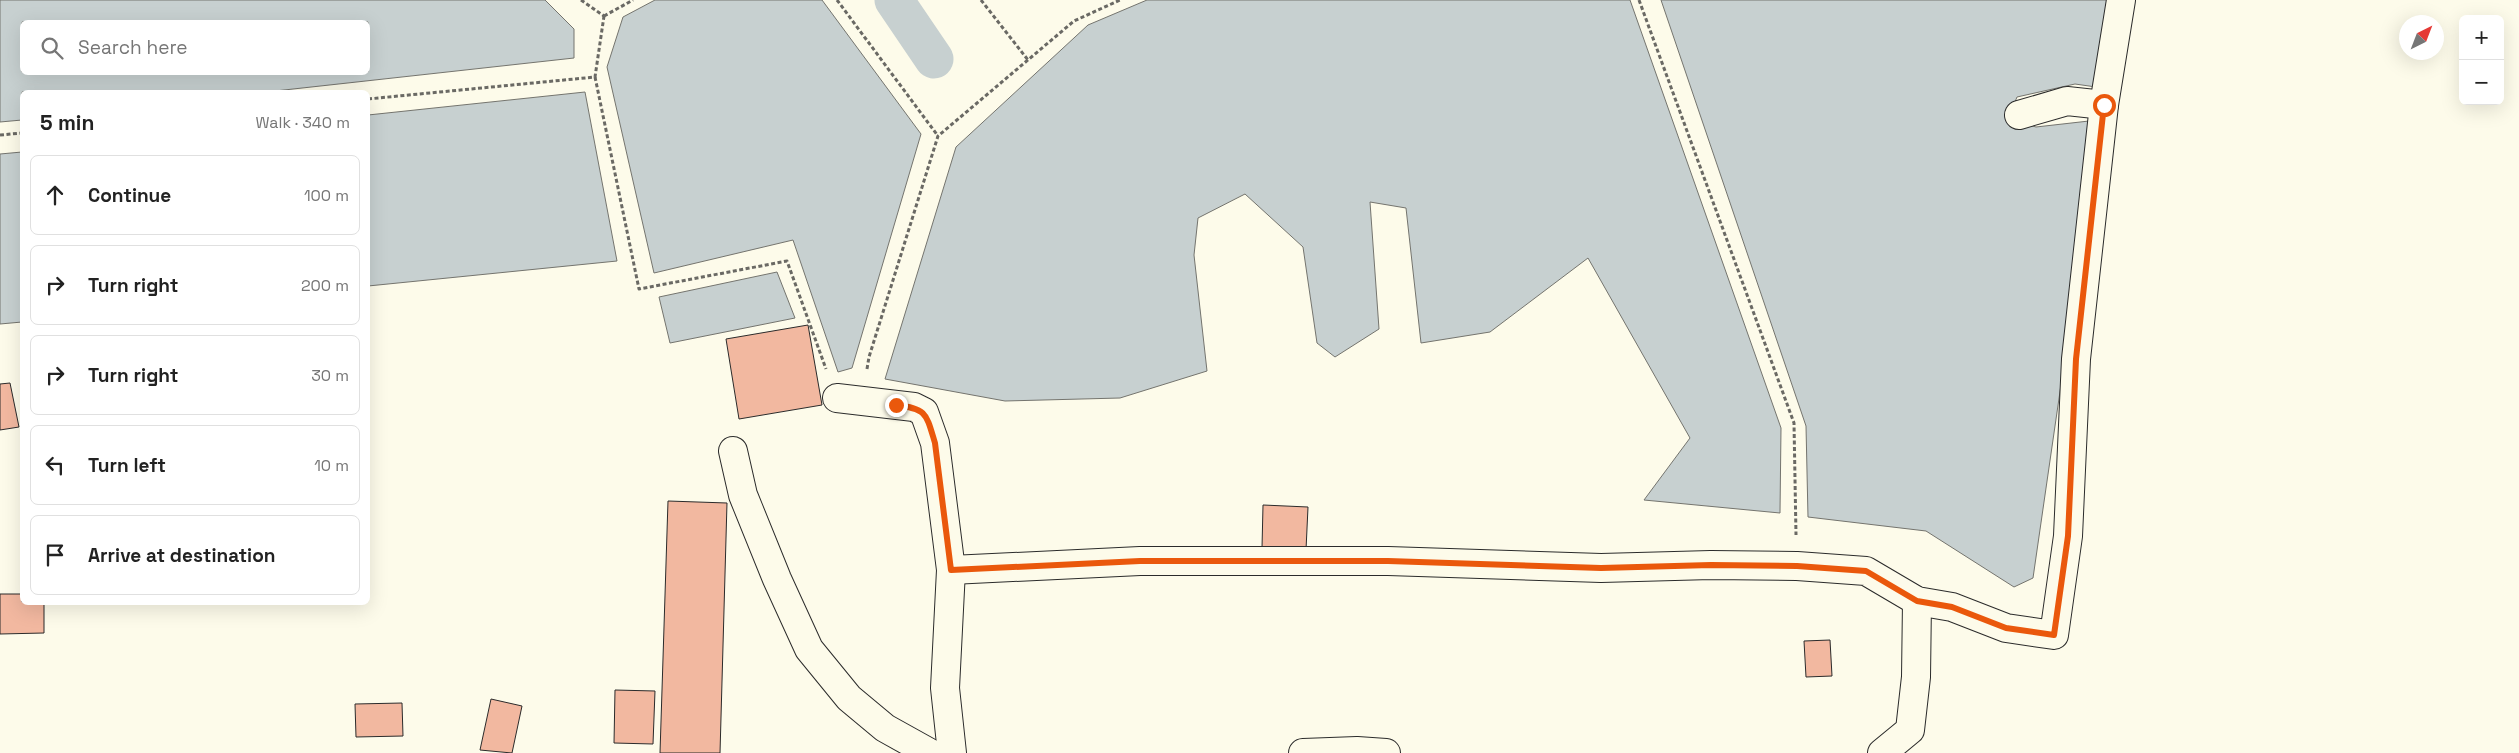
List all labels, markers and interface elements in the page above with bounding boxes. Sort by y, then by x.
north arrow [2399,15,2444,60]
map controls [2459,15,2504,105]
button: + [2459,15,2504,60]
search box [20,20,370,75]
icon: search [38,34,66,62]
text: Search here [78,35,188,60]
button: − [2459,60,2504,105]
route start [2093,94,2116,117]
text: 5 min [40,109,94,136]
text: Walk · 340 m [255,112,350,133]
icon: ahead [41,181,69,209]
text: Continue [88,183,171,208]
text: 100 m [304,185,349,206]
icon: right [41,271,69,299]
text: Turn right [88,273,178,298]
text: 200 m [301,275,349,296]
icon: right [41,361,69,389]
text: Turn right [88,363,178,388]
text: 30 m [311,365,349,386]
route end [885,394,908,417]
icon: left [41,451,69,479]
text: Turn left [88,453,166,478]
text: 10 m [314,455,349,476]
icon: arrive [41,541,69,569]
text: Arrive at destination [88,543,276,568]

